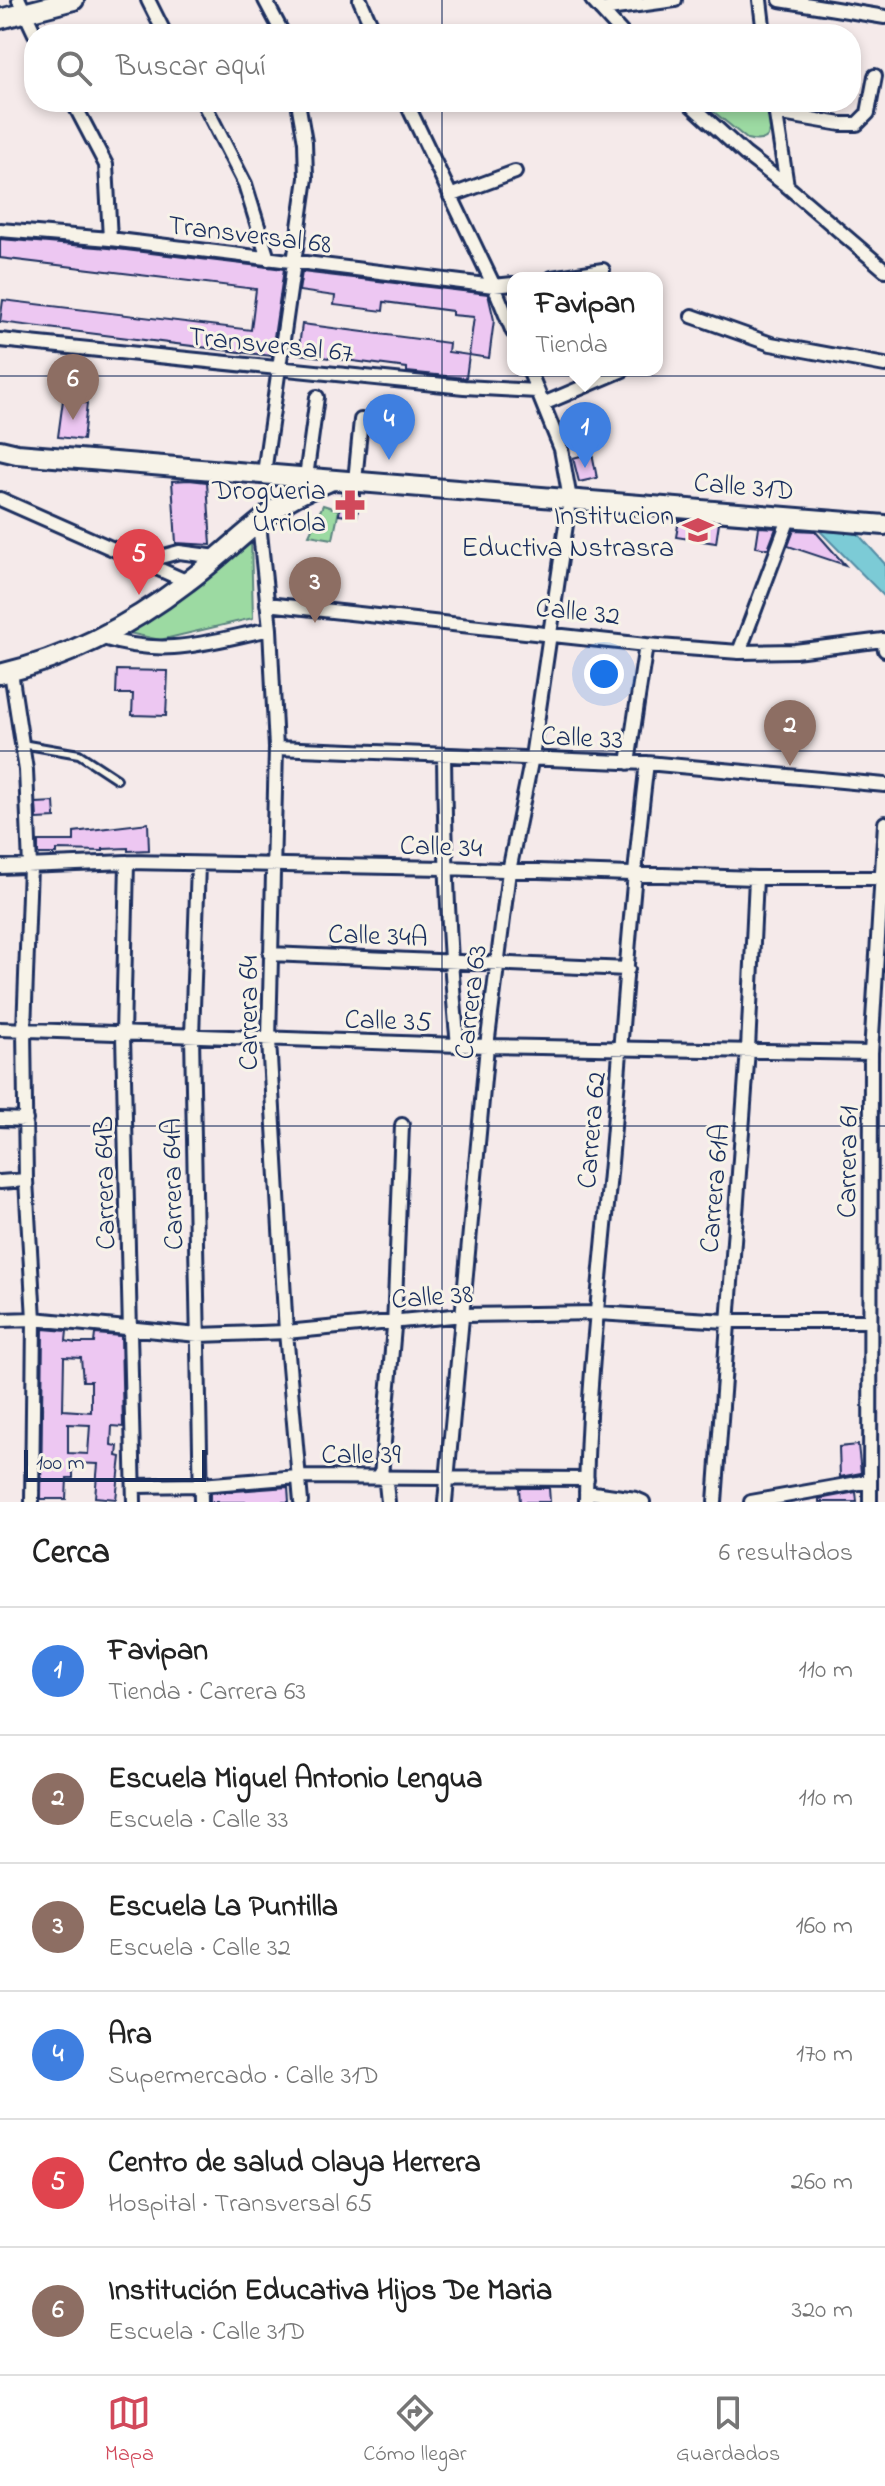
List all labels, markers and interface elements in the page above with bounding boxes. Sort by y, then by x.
search box [24,24,861,112]
icon: search [52,46,96,90]
text: Buscar aquí [116,46,266,90]
street label: Transversal 68 [165,206,334,267]
popup [507,272,663,376]
text: Favipan [535,283,635,327]
street label: Transversal 67 [186,317,356,376]
text: Tienda [535,327,608,365]
pin: 6 [47,354,99,420]
pin: 4 [363,394,415,460]
pin: 1 [559,402,611,468]
street label: Calle 31D [692,464,796,513]
place label: Drogueria Urriola [211,472,326,545]
pharmacy icon: Drogueria Urriola [333,488,367,522]
place label: Institucion Eductiva Nstrasra [461,497,674,570]
school or university icon: Institucion Eductiva Nstrasra [681,513,715,547]
pin: 5 [113,529,165,595]
pin: 3 [289,557,341,623]
street label: Calle 32 [533,589,622,638]
your location [584,654,624,694]
pin: 2 [764,700,816,766]
street label: Calle 33 [540,717,624,762]
street label: Calle 34 [399,827,483,870]
street label: Calle 34A [327,915,428,960]
street label: Carrera 63 [445,943,500,1062]
street label: Carrera 64 [230,955,271,1071]
street label: Calle 35 [344,1000,432,1045]
street label: Carrera 62 [568,1070,619,1191]
street label: Carrera 61 [828,1105,871,1219]
street label: Carrera 64B [85,1116,128,1250]
street label: Carrera 64A [153,1117,196,1250]
street label: Carrera 61A [690,1122,743,1255]
street label: Calle 38 [390,1275,474,1322]
street label: Calle 39 [321,1436,401,1477]
scale bar [24,1446,206,1482]
text: 100 m [36,1448,85,1480]
text: Cerca [32,1529,110,1579]
text: 6 resultados [719,1535,853,1573]
text: Favipan [108,1630,208,1674]
text: 1 [54,1652,62,1690]
text: 110 m [799,1652,853,1690]
text: Tienda · Carrera 63 [108,1674,306,1712]
text: Escuela Miguel Antonio Lengua [108,1758,483,1802]
text: 2 [52,1780,64,1818]
text: 110 m [799,1780,853,1818]
text: Escuela · Calle 33 [108,1802,289,1840]
text: Escuela La Puntilla [108,1886,338,1930]
text: 3 [53,1908,63,1946]
text: 160 m [795,1908,853,1946]
text: Escuela · Calle 32 [108,1930,291,1968]
text: Ara [108,2014,152,2058]
text: 4 [53,2036,63,2074]
text: 170 m [796,2036,853,2074]
text: Supermercado · Calle 31D [108,2058,379,2096]
text: Centro de salud Olaya Herrera [108,2142,481,2186]
text: 5 [51,2164,65,2202]
text: 260 m [791,2164,853,2202]
text: Hospital · Transversal 65 [108,2186,372,2224]
text: Institución Educativa Hijos De Maria [108,2270,552,2314]
text: 6 [52,2292,64,2330]
text: 320 m [791,2292,853,2330]
text: Escuela · Calle 31D [108,2314,305,2352]
tab: Mapa [105,2391,154,2471]
tab: Cómo llegar [363,2391,467,2471]
tab: Guardados [676,2391,780,2471]

